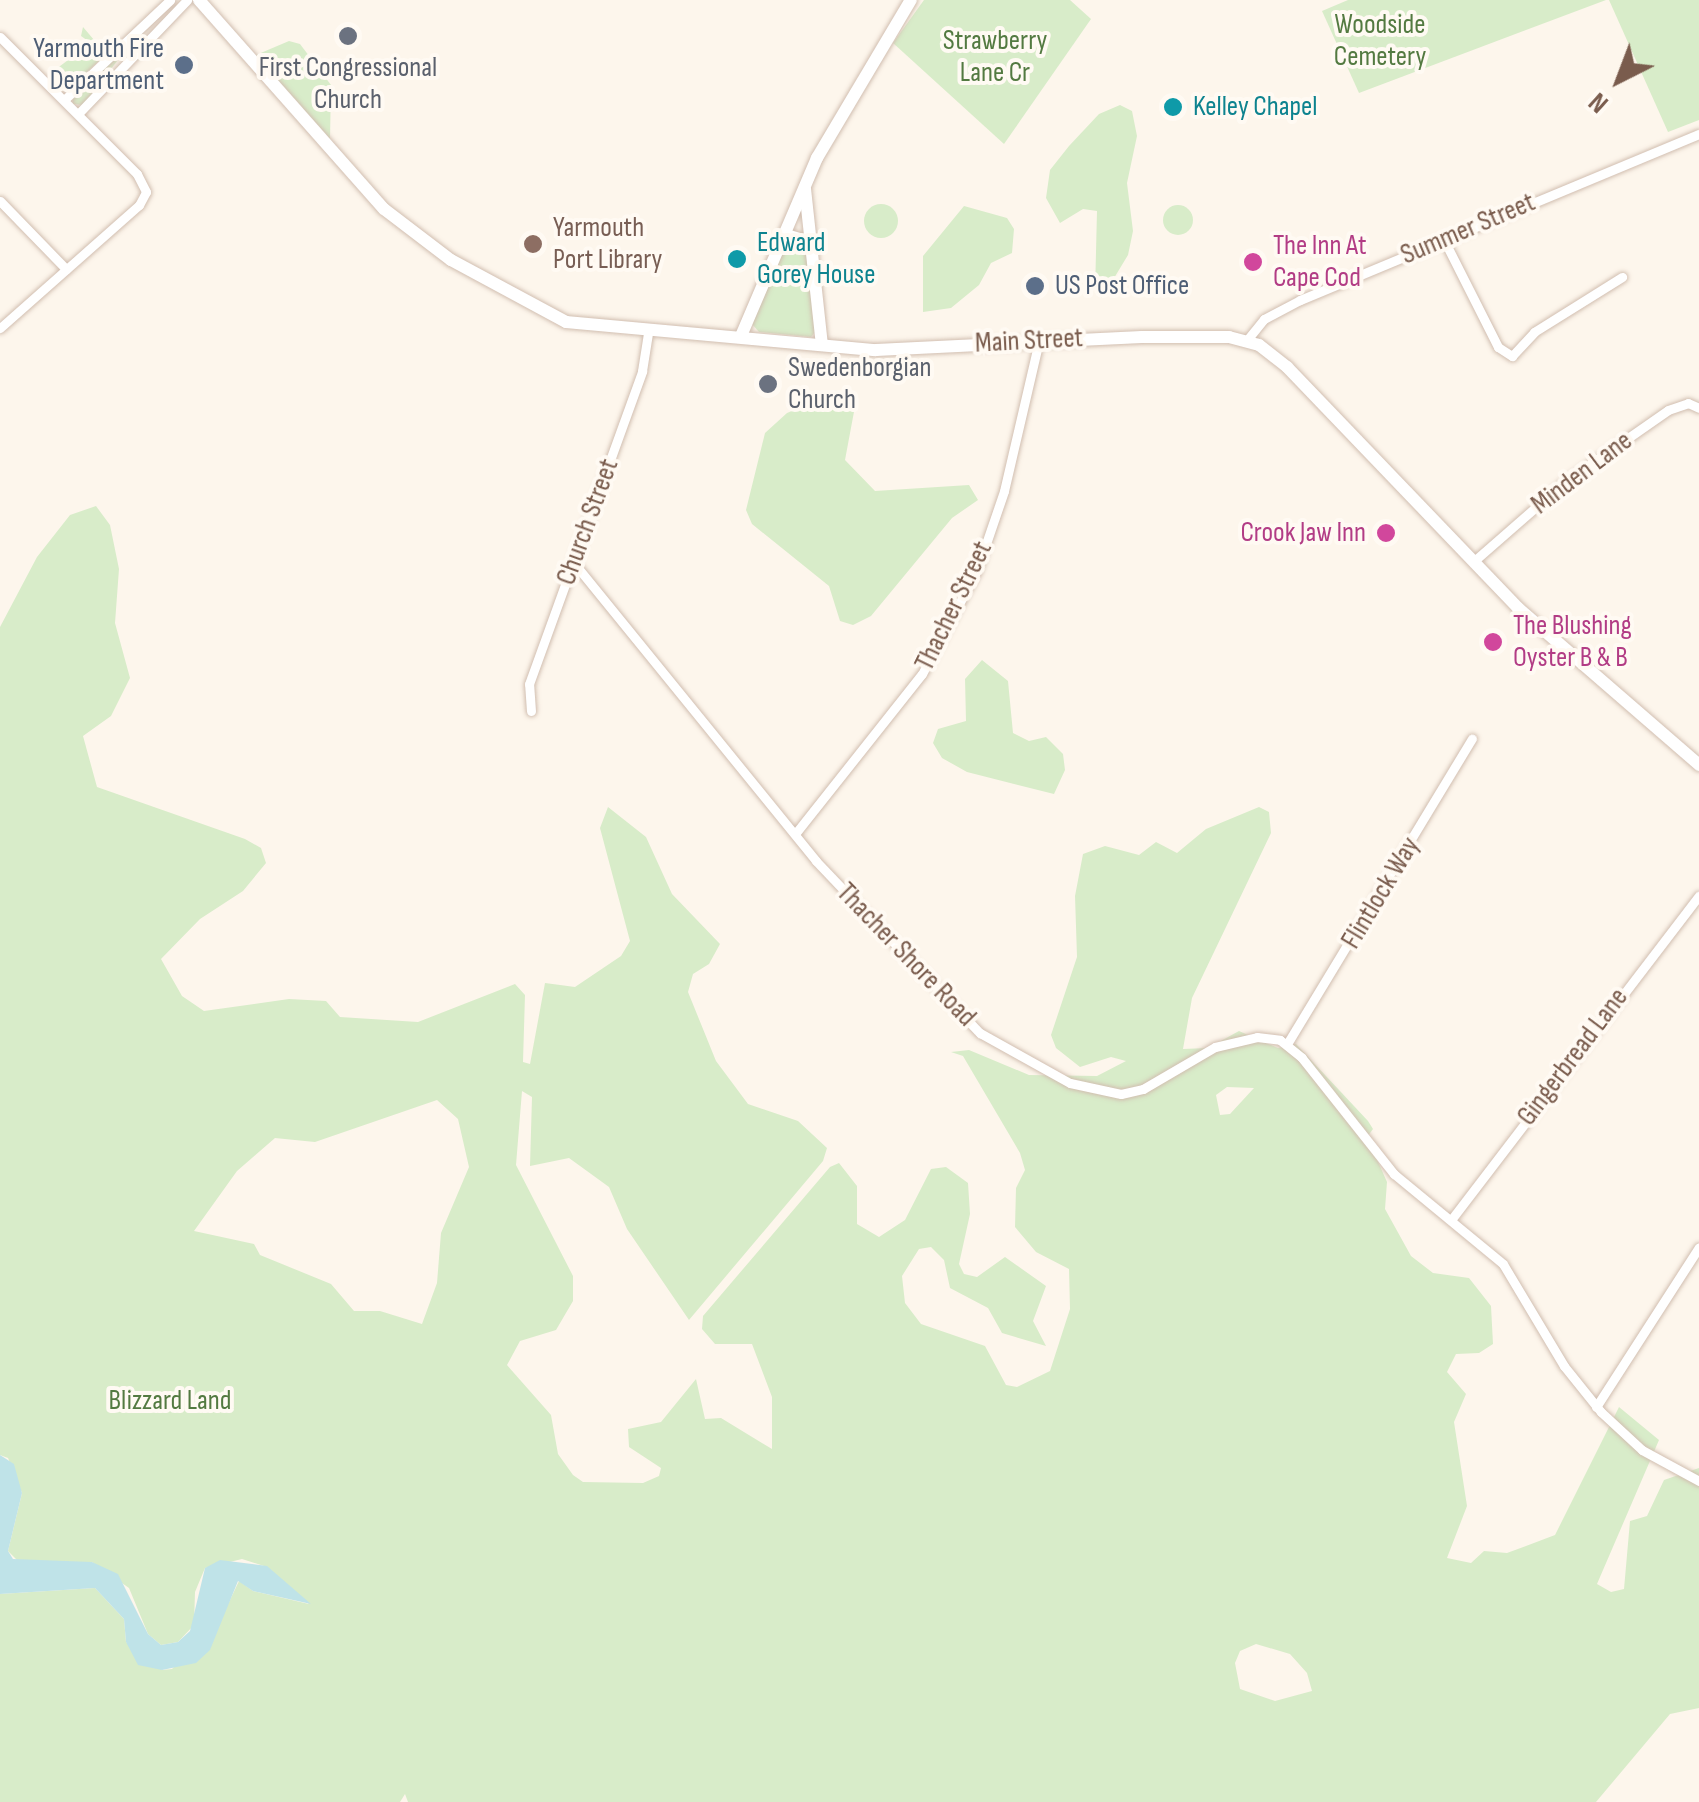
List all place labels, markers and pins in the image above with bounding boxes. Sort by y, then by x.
marker: First Congressional Church [337,25,359,47]
place label: Yarmouth Fire Department [33,32,164,98]
place label: First Congressional Church [259,51,437,117]
marker: Yarmouth Fire Department [173,54,195,76]
place label: Kelley Chapel [1193,90,1318,124]
marker: Kelley Chapel [1162,96,1184,118]
place label: Yarmouth Port Library [553,211,662,277]
place label: Edward Gorey House [757,226,875,292]
place label: The Inn At Cape Cod [1273,229,1366,295]
marker: Yarmouth Port Library [522,233,544,255]
marker: Edward Gorey House [726,248,748,270]
marker: The Inn At Cape Cod [1242,251,1264,273]
place label: US Post Office [1055,269,1189,303]
marker: US Post Office [1024,275,1046,297]
place label: Swedenborgian Church [788,351,931,417]
marker: Swedenborgian Church [757,373,779,395]
place label: Crook Jaw Inn [1240,516,1366,550]
marker: Crook Jaw Inn [1375,522,1397,544]
place label: The Blushing Oyster B & B [1513,609,1632,675]
marker: The Blushing Oyster B & B [1482,631,1504,653]

